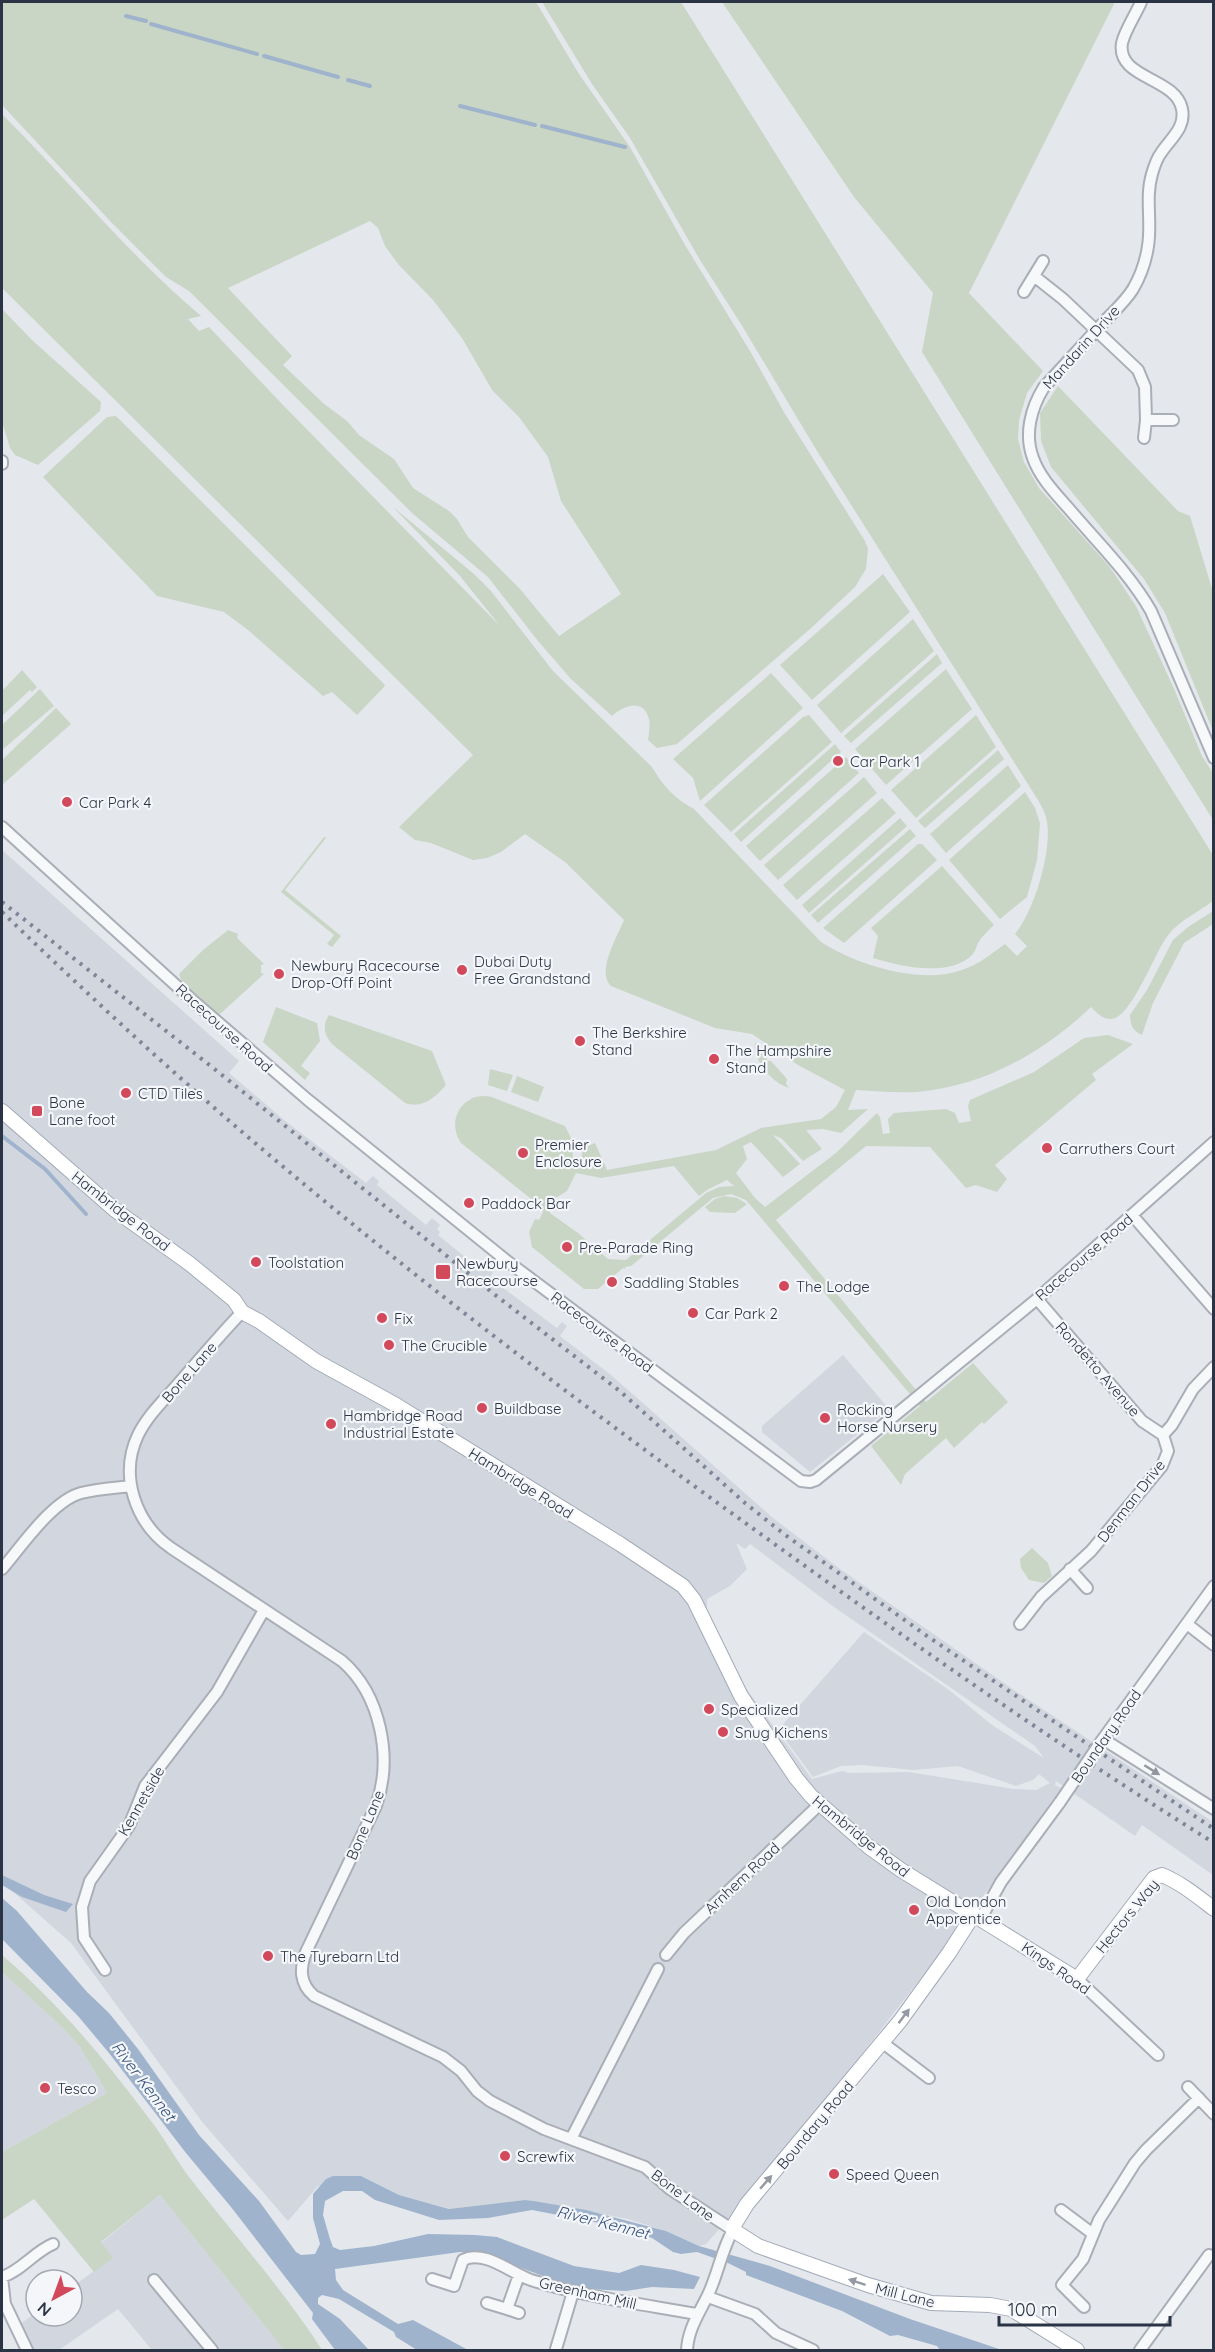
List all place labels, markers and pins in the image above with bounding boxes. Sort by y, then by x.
place label: Car Park 1 [850,752,920,771]
marker: Car Park 1 [831,754,845,768]
place label: Car Park 4 [79,793,152,812]
marker: Car Park 4 [60,795,74,809]
place label: Dubai Duty Free Grandstand [474,952,591,988]
place label: Newbury Racecourse Drop-Off Point [291,956,440,992]
marker: Dubai Duty Free Grandstand [455,963,469,977]
marker: Newbury Racecourse Drop-Off Point [272,967,286,981]
place label: The Berkshire Stand [592,1023,687,1059]
marker: The Berkshire Stand [573,1034,587,1048]
place label: The Hampshire Stand [726,1041,832,1077]
marker: The Hampshire Stand [707,1052,721,1066]
place label: CTD Tiles [138,1084,203,1103]
marker: CTD Tiles [119,1086,133,1100]
place label: Bone Lane foot [49,1093,115,1129]
marker: Bone Lane foot [30,1104,44,1118]
place label: Premier Enclosure [535,1135,602,1171]
place label: Carruthers Court [1059,1139,1175,1158]
marker: Carruthers Court [1040,1141,1054,1155]
marker: Premier Enclosure [516,1146,530,1160]
place label: Paddock Bar [481,1194,571,1213]
marker: Paddock Bar [462,1196,476,1210]
place label: Pre-Parade Ring [579,1238,693,1257]
marker: Pre-Parade Ring [560,1240,574,1254]
place label: Toolstation [268,1253,344,1272]
place label: Newbury Racecourse [456,1254,538,1290]
marker: Toolstation [249,1255,263,1269]
marker: Newbury Racecourse [434,1263,452,1281]
place label: Saddling Stables [624,1273,739,1292]
marker: Saddling Stables [605,1275,619,1289]
place label: The Lodge [796,1277,870,1296]
marker: The Lodge [777,1279,791,1293]
place label: Car Park 2 [705,1304,778,1323]
marker: Car Park 2 [686,1306,700,1320]
place label: Fix [394,1309,413,1328]
marker: Fix [375,1311,389,1325]
place label: The Crucible [401,1336,487,1355]
marker: The Crucible [382,1338,396,1352]
place label: Buildbase [494,1399,562,1418]
place label: Rocking Horse Nursery [837,1400,937,1436]
marker: Buildbase [475,1401,489,1415]
place label: Hambridge Road Industrial Estate [343,1406,463,1442]
marker: Rocking Horse Nursery [818,1411,832,1425]
marker: Hambridge Road Industrial Estate [324,1417,338,1431]
place label: Specialized [721,1700,798,1719]
marker: Specialized [702,1702,716,1716]
place label: Snug Kichens [735,1723,828,1742]
marker: Snug Kichens [716,1725,730,1739]
place label: Old London Apprentice [926,1892,1007,1928]
marker: Old London Apprentice [907,1903,921,1917]
place label: The Tyrebarn Ltd [280,1947,399,1966]
marker: The Tyrebarn Ltd [261,1949,275,1963]
place label: Tesco [57,2079,97,2098]
marker: Tesco [38,2081,52,2095]
place label: Screwfix [517,2147,574,2166]
marker: Screwfix [498,2149,512,2163]
place label: Speed Queen [846,2165,939,2184]
marker: Speed Queen [827,2167,841,2181]

